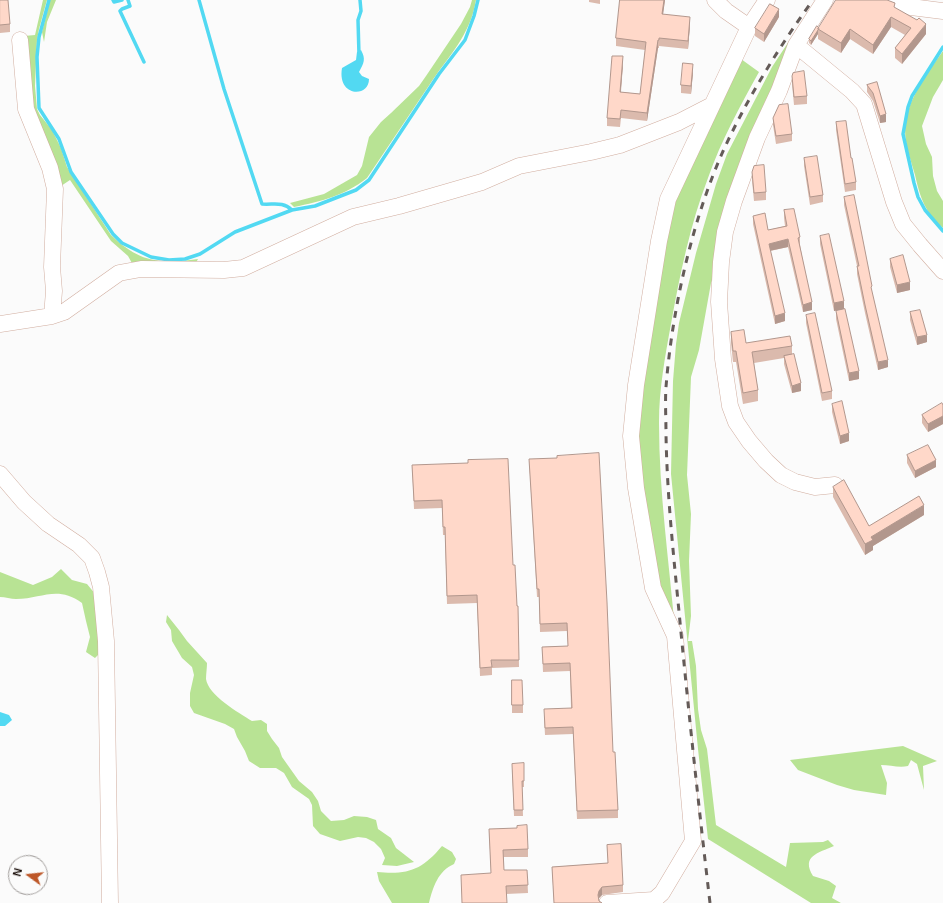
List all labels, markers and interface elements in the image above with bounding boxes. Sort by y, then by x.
north arrow [8,855,48,895]
text: N [11,867,24,878]

